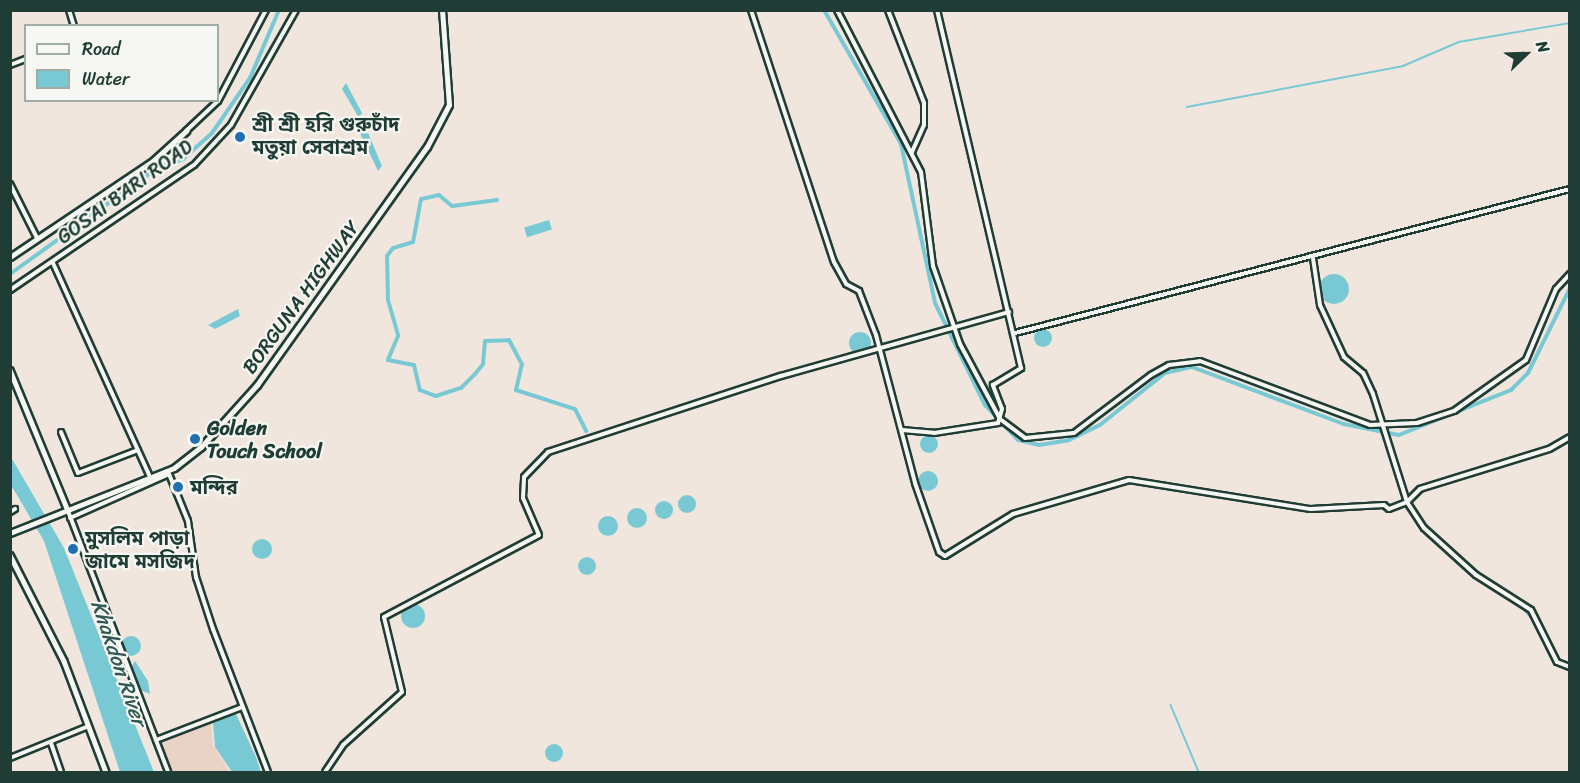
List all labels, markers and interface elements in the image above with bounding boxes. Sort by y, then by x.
legend [24,24,219,102]
north arrow [1496,24,1556,84]
text: Road [82,33,121,65]
text: N [1528,36,1559,58]
text: Water [82,63,129,95]
place label: শ্রী শ্রী হরি গুরুচাঁদ মতুয়া সেবাশ্রম [252,113,399,160]
marker: শ্রী শ্রী হরি গুরুচাঁদ মতুয়া সেবাশ্রম [233,130,247,144]
street label: GOSAI BARI ROAD [53,135,197,249]
street label: BORGUNA HIGHWAY [238,216,364,378]
place label: Golden Touch School [207,416,322,463]
marker: Golden Touch School [188,432,202,446]
place label: মন্দির [190,475,238,499]
marker: মন্দির [171,480,185,494]
place label: মুসলিম পাড়া জামে মসজিদ [85,526,195,573]
marker: মুসলিম পাড়া জামে মসজিদ [66,542,80,556]
water label: Khakdon River [86,597,152,729]

